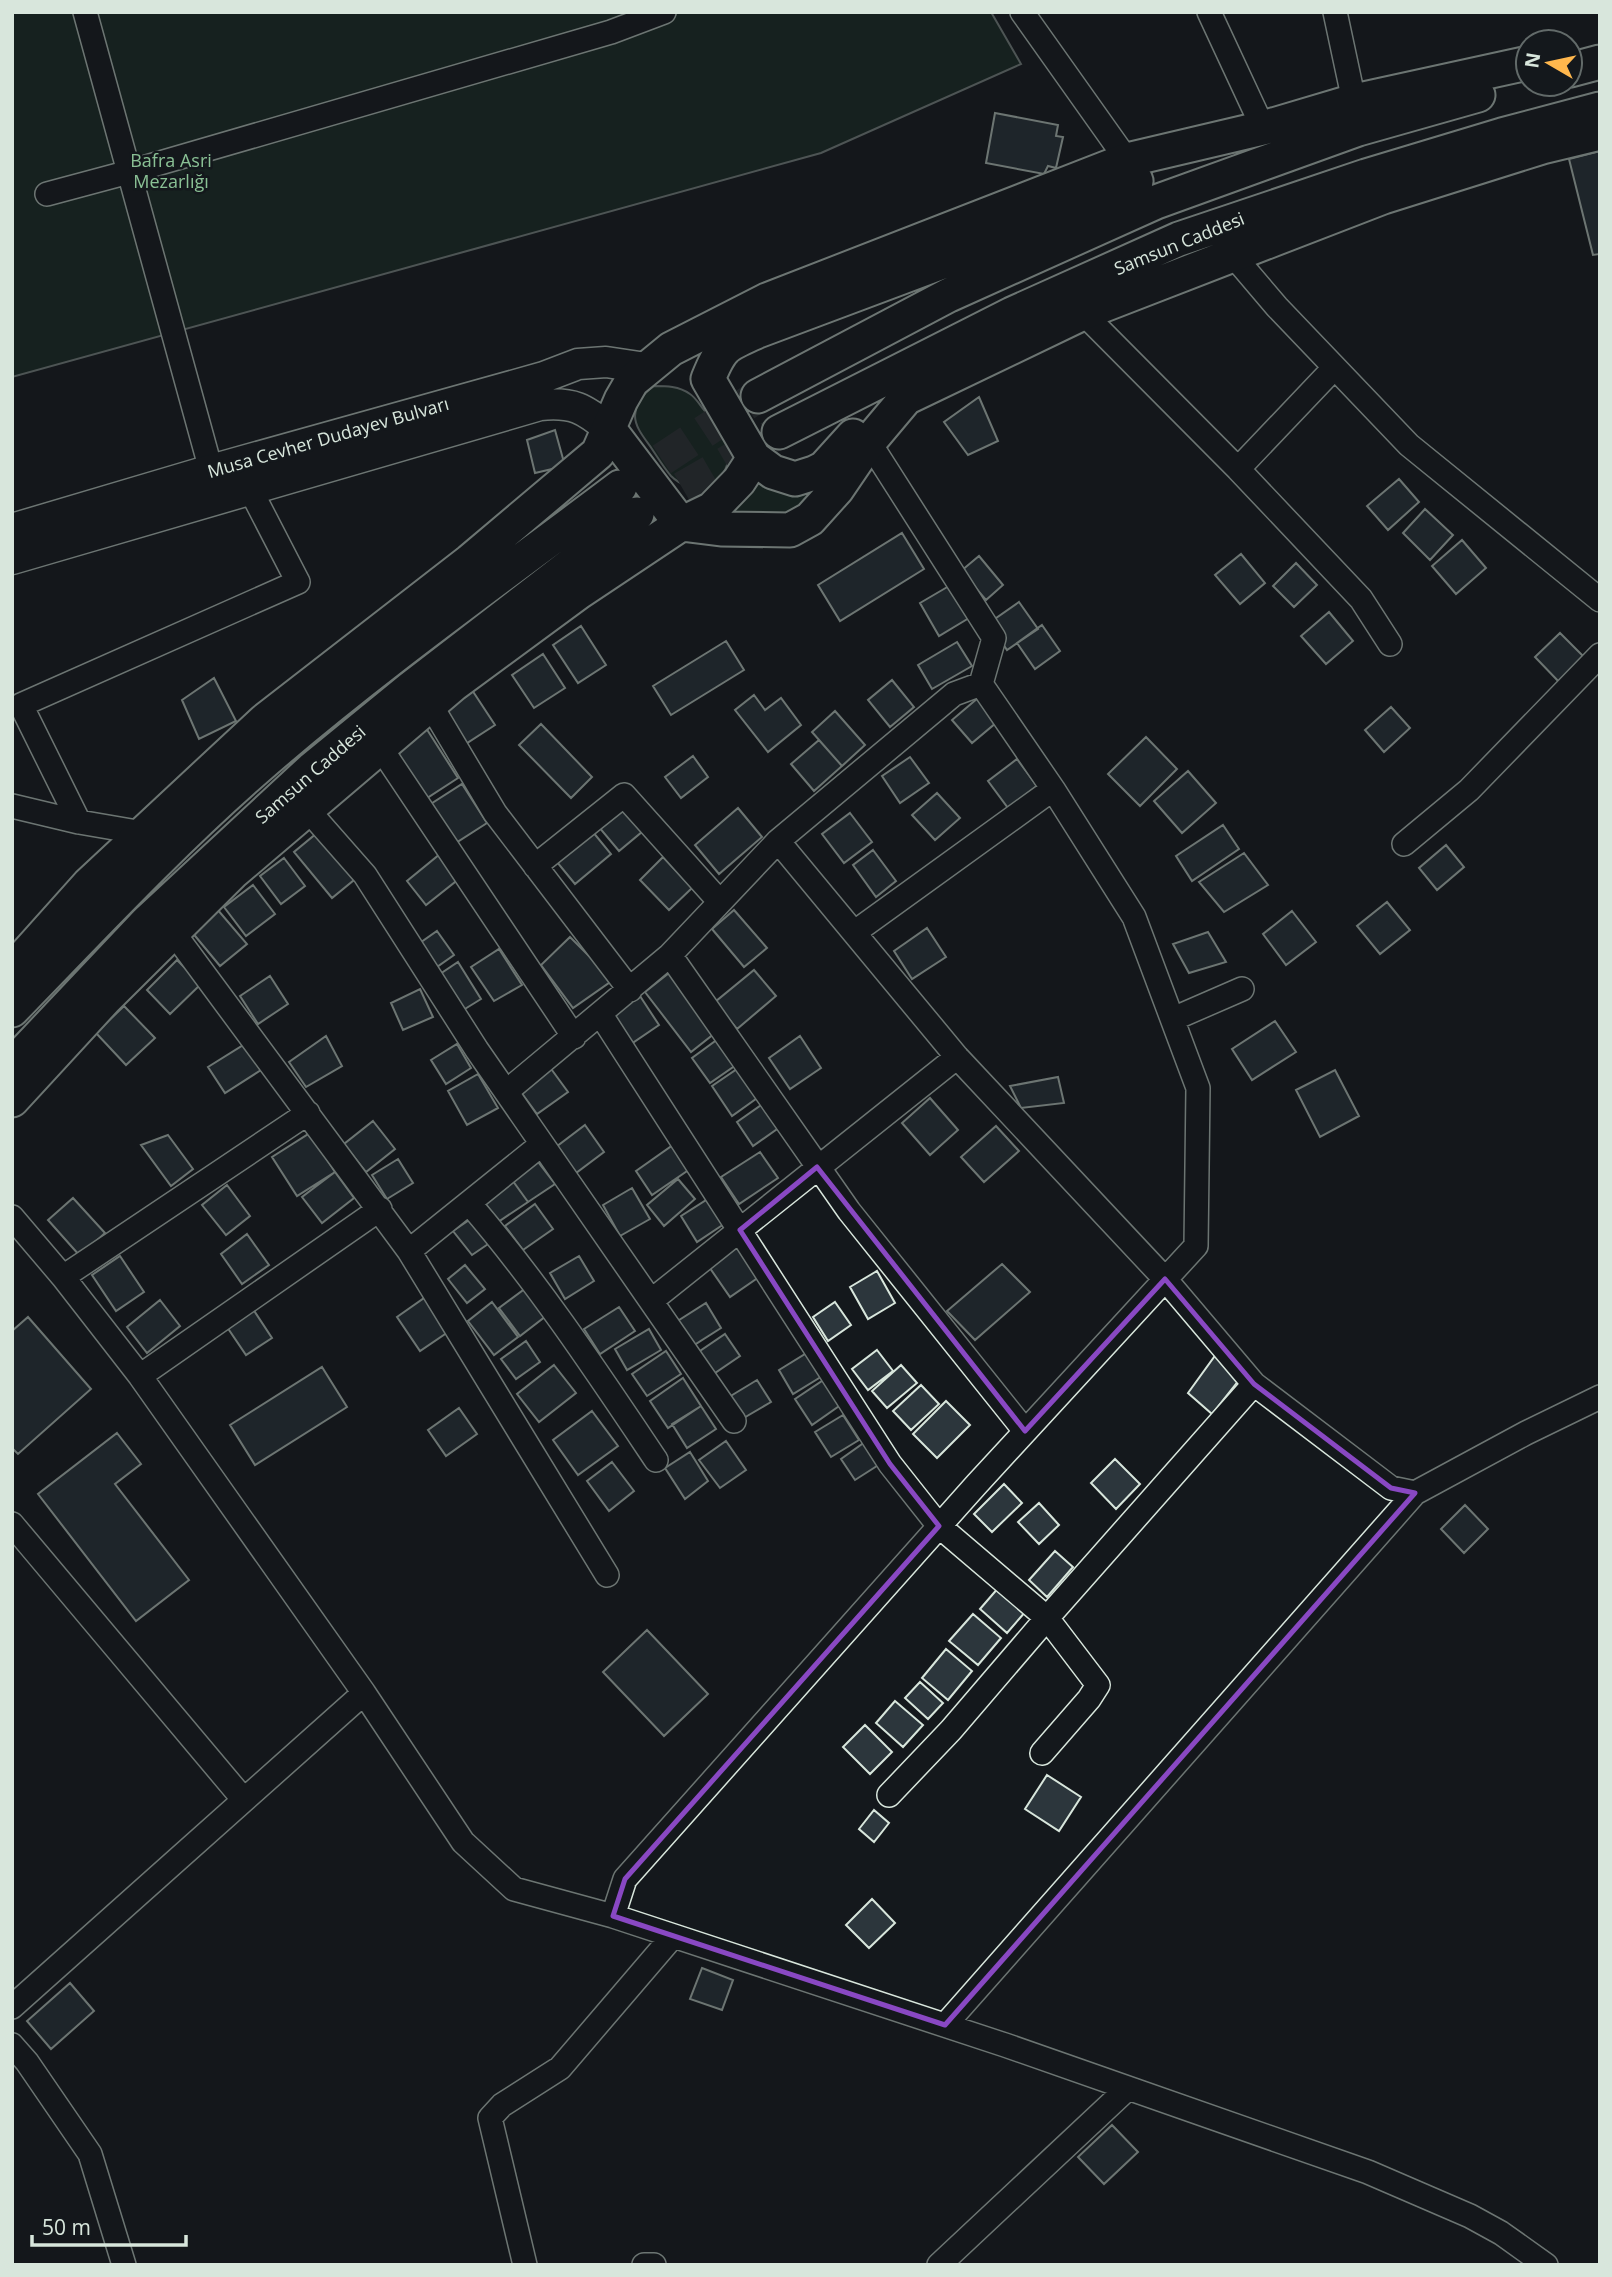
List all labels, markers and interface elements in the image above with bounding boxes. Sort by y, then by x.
north arrow [1514,28,1584,98]
text: N [1518,51,1546,70]
park label: Bafra Asri Mezarlığı [130,148,212,193]
street label: Samsun Caddesi [1110,206,1248,280]
street label: Musa Cevher Dudayev Bulvarı [204,391,452,483]
street label: Samsun Caddesi [250,720,370,828]
scale bar [32,2204,186,2248]
text: 50 m [42,2213,91,2241]

